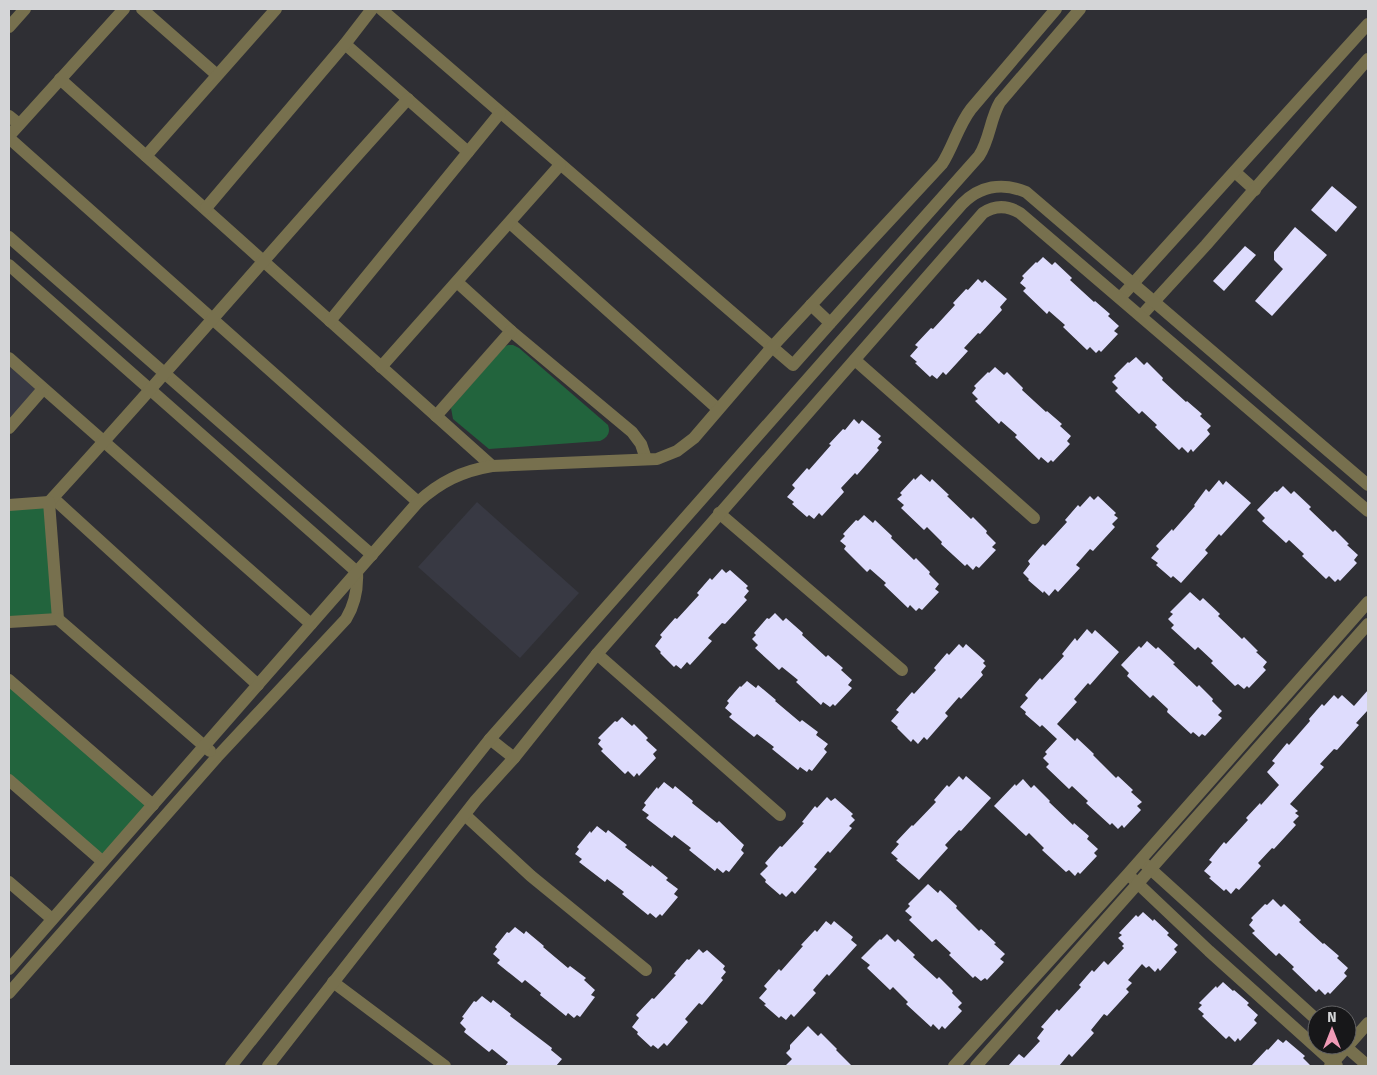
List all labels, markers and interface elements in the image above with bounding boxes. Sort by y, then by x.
north arrow [1307,1005,1357,1055]
text: N [1327,1009,1337,1026]

